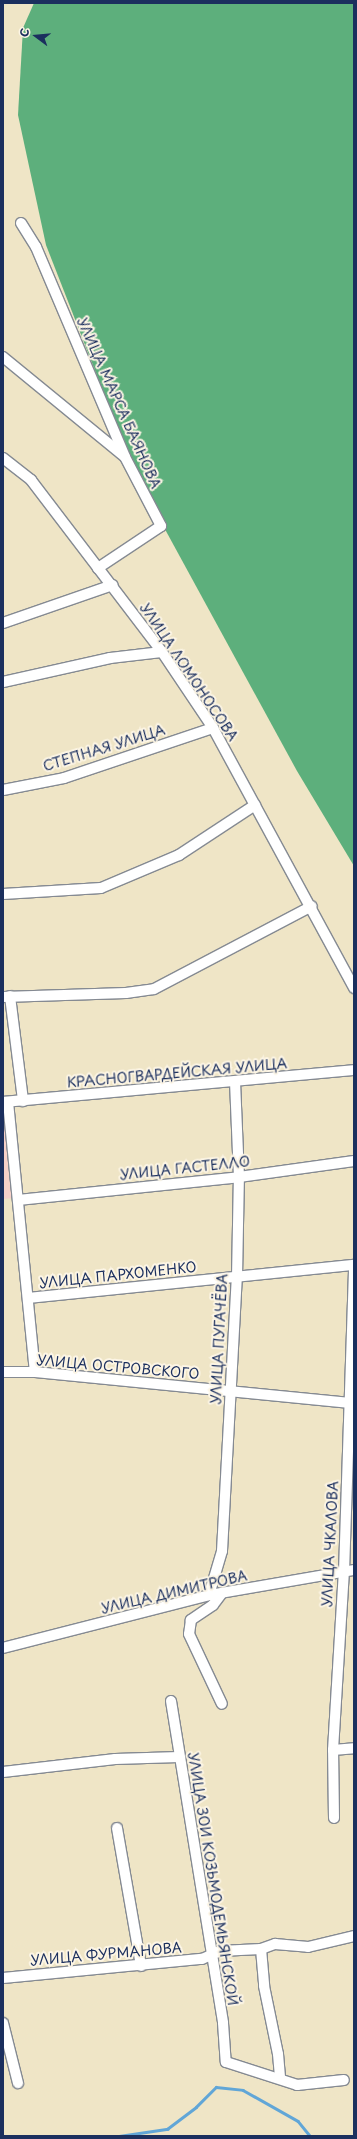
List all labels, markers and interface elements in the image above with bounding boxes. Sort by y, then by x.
north arrow [16,16,56,56]
text: С [15,26,33,39]
street label: УЛИЦА МАРСА БАЯНОВА [73,314,165,492]
street label: УЛИЦА ЛОМОНОСОВА [136,599,242,745]
street label: СТЕПНАЯ УЛИЦА [41,721,167,775]
street label: КРАСНОГВАРДЕЙСКАЯ УЛИЦА [66,1055,288,1091]
street label: УЛИЦА ГАСТЕЛЛО [118,1153,252,1183]
street label: УЛИЦА ПАРХОМЕНКО [39,1258,197,1292]
street label: УЛИЦА ПУГАЧЁВА [207,1273,231,1405]
street label: УЛИЦА ОСТРОВСКОГО [35,1351,201,1383]
street label: УЛИЦА ЧКАЛОВА [318,1480,342,1608]
street label: УЛИЦА ДИМИТРОВА [99,1567,249,1617]
street label: УЛИЦА ЗОИ КОЗЬМОДЕМЬЯНСКОЙ [184,1750,242,2008]
street label: УЛИЦА ФУРМАНОВА [29,1939,183,1969]

